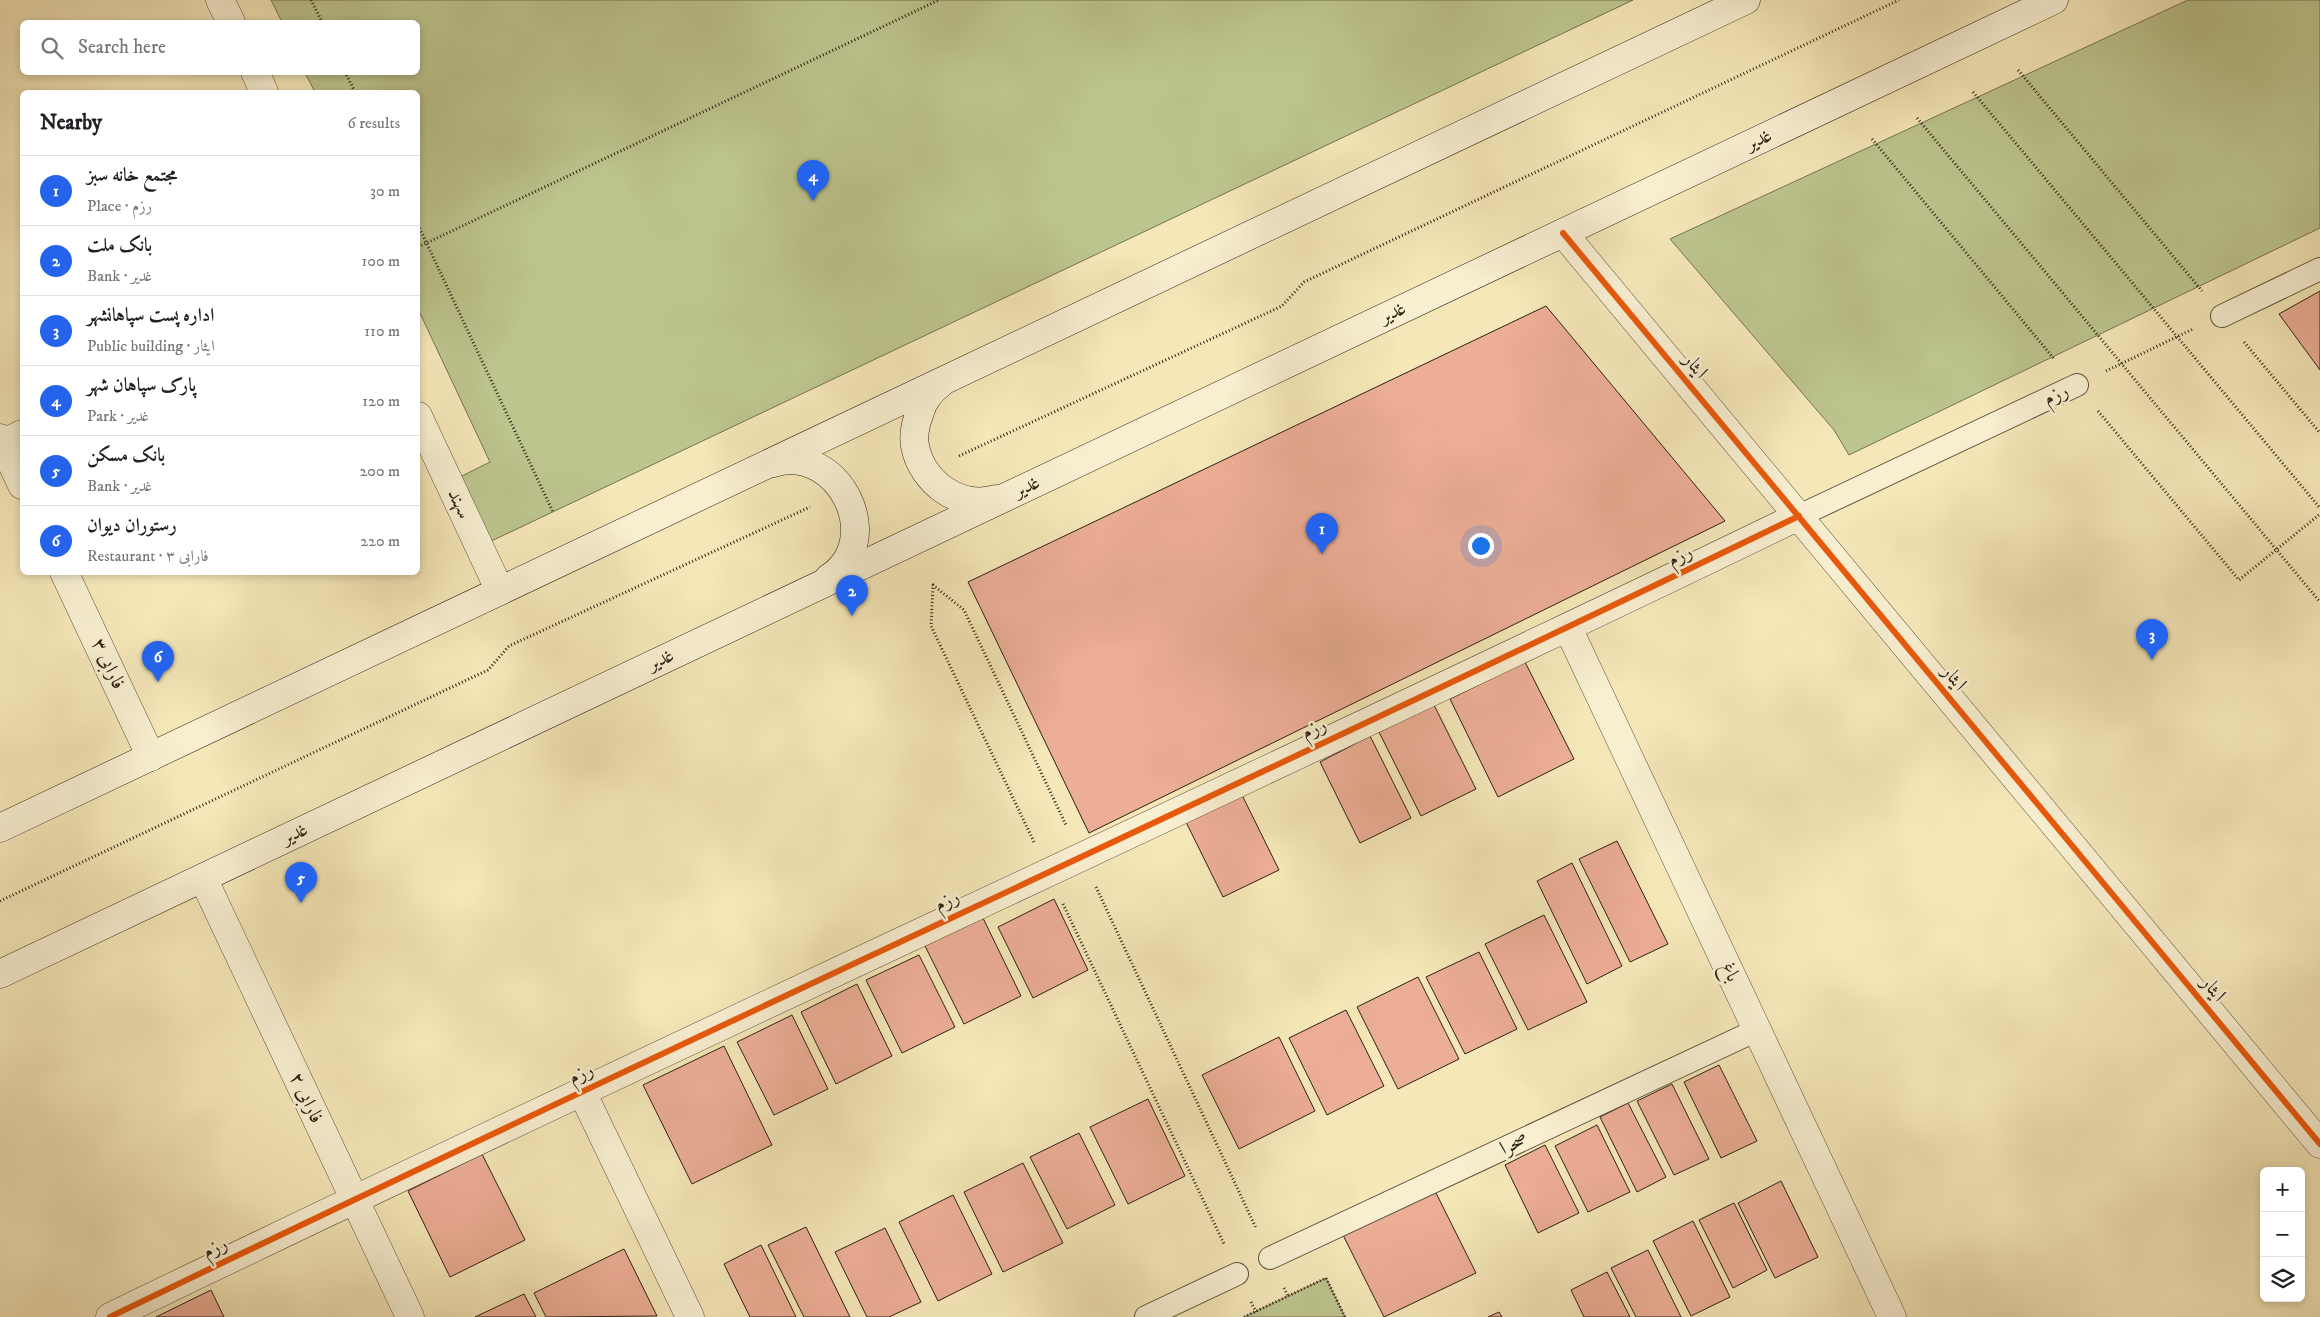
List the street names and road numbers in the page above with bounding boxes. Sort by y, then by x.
street label: غدیر [1740,123,1776,158]
street label: غدیر [1374,296,1410,331]
street label: ایثار [1676,346,1713,384]
street label: رزم [2039,378,2074,415]
street label: غدیر [1008,470,1044,505]
street label: سهند [441,485,477,523]
street label: رزم [1663,539,1698,576]
street label: فارابی ۳ [84,634,131,694]
street label: غدیر [642,643,678,678]
street label: ایثار [1935,658,1972,696]
street label: رزم [1297,712,1332,749]
street label: غدیر [276,817,312,852]
street label: رزم [930,884,965,921]
street label: باغ [1711,958,1745,988]
street label: ایثار [2194,969,2231,1007]
street label: رزم [564,1057,599,1094]
street label: فارابی ۲ [282,1068,329,1128]
street label: صحرا [1496,1127,1532,1161]
street label: رزم [198,1231,233,1268]

